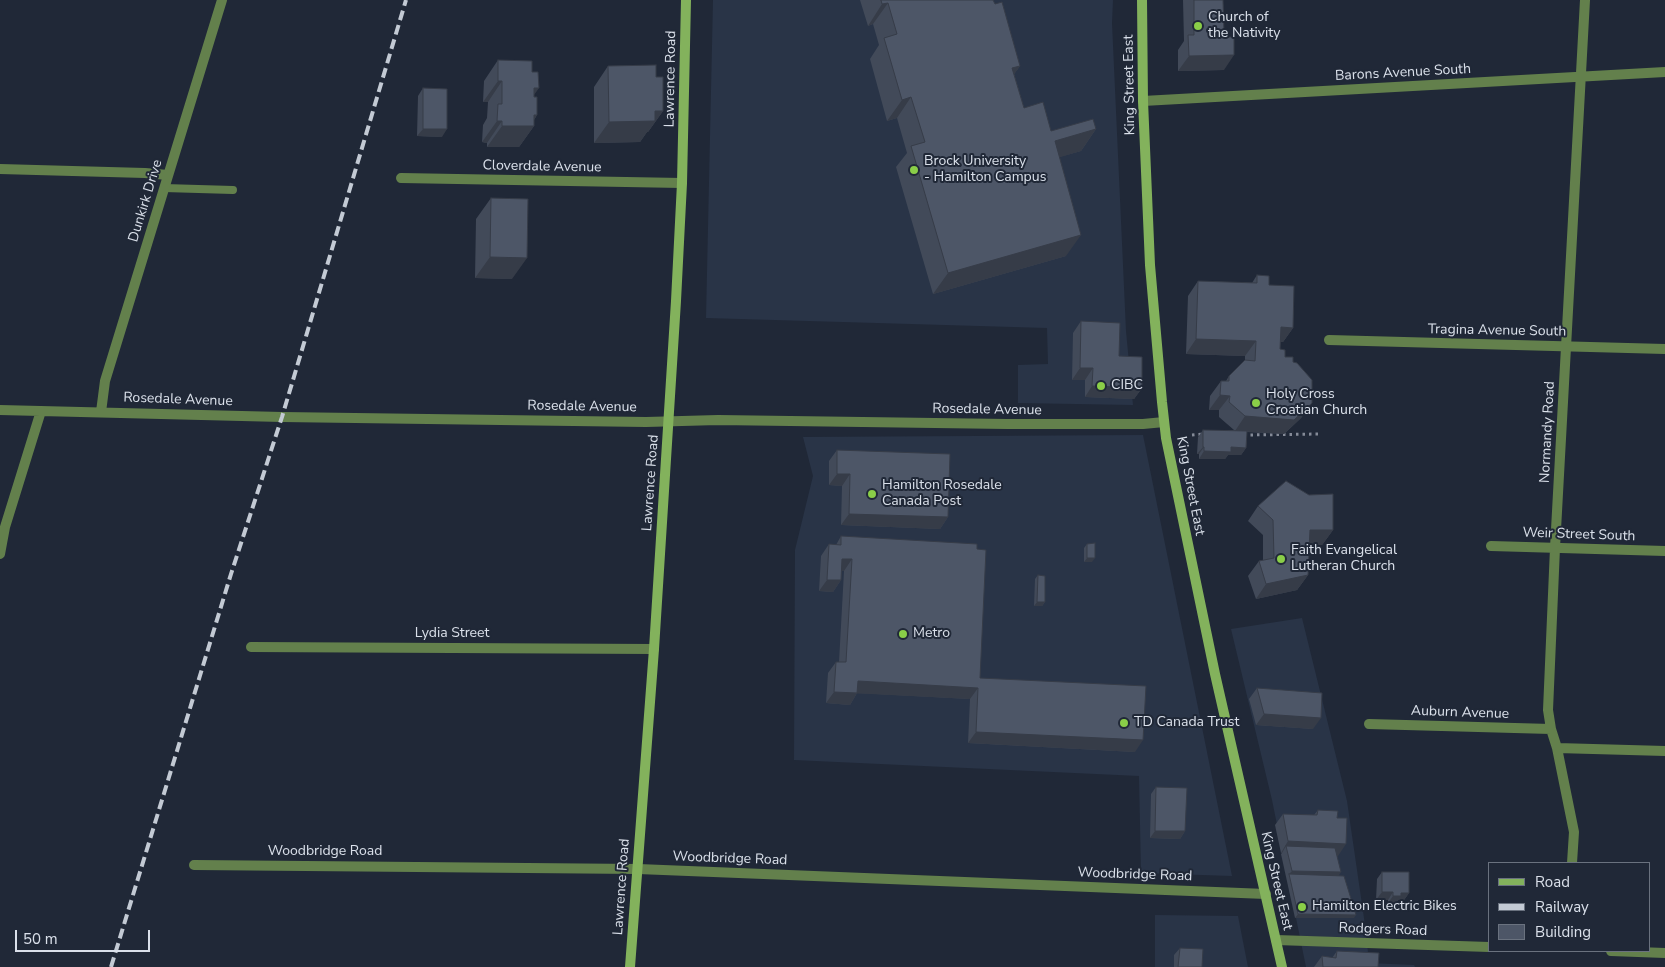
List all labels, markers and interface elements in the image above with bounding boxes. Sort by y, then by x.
place label: Church of the Nativity [1208,10,1280,42]
marker: Church of the Nativity [1192,20,1204,32]
street label: Lawrence Road [662,30,680,128]
street label: King Street East [1121,35,1139,135]
street label: Barons Avenue South [1335,61,1471,85]
place label: Brock University - Hamilton Campus [924,154,1046,186]
street label: Dunkirk Drive [126,158,166,244]
street label: Cloverdale Avenue [482,158,602,176]
marker: Brock University - Hamilton Campus [908,164,920,176]
street label: Tragina Avenue South [1428,321,1566,341]
place label: CIBC [1111,378,1143,394]
marker: CIBC [1095,380,1107,392]
street label: Normandy Road [1537,381,1559,483]
place label: Holy Cross Croatian Church [1266,387,1367,420]
street label: Rosedale Avenue [123,390,233,410]
marker: Holy Cross Croatian Church [1250,397,1262,409]
street label: Rosedale Avenue [527,398,637,416]
street label: Rosedale Avenue [932,401,1042,419]
street label: Lawrence Road [639,434,663,532]
street label: King Street East [1172,435,1208,537]
place label: Hamilton Rosedale Canada Post [882,478,1002,511]
marker: Hamilton Rosedale Canada Post [866,488,878,500]
street label: Weir Street South [1522,525,1636,545]
place label: Faith Evangelical Lutheran Church [1291,543,1397,576]
marker: Faith Evangelical Lutheran Church [1275,553,1287,565]
street label: Lydia Street [415,626,489,642]
place label: Metro [913,626,950,642]
marker: Metro [897,628,909,640]
street label: Auburn Avenue [1411,703,1509,723]
place label: TD Canada Trust [1134,715,1239,731]
marker: TD Canada Trust [1118,717,1130,729]
street label: King Street East [1257,830,1295,932]
street label: Lawrence Road [610,838,634,936]
street label: Woodbridge Road [268,844,382,860]
street label: Woodbridge Road [672,849,788,869]
legend [1488,862,1650,952]
street label: Woodbridge Road [1077,865,1193,885]
text: Road [1535,872,1570,892]
text: Railway [1535,897,1589,917]
place label: Hamilton Electric Bikes [1312,899,1457,915]
marker: Hamilton Electric Bikes [1296,901,1308,913]
scale bar [18,920,152,952]
street label: Rodgers Road [1338,920,1428,940]
text: Building [1535,922,1591,942]
text: 50 m [23,929,58,949]

